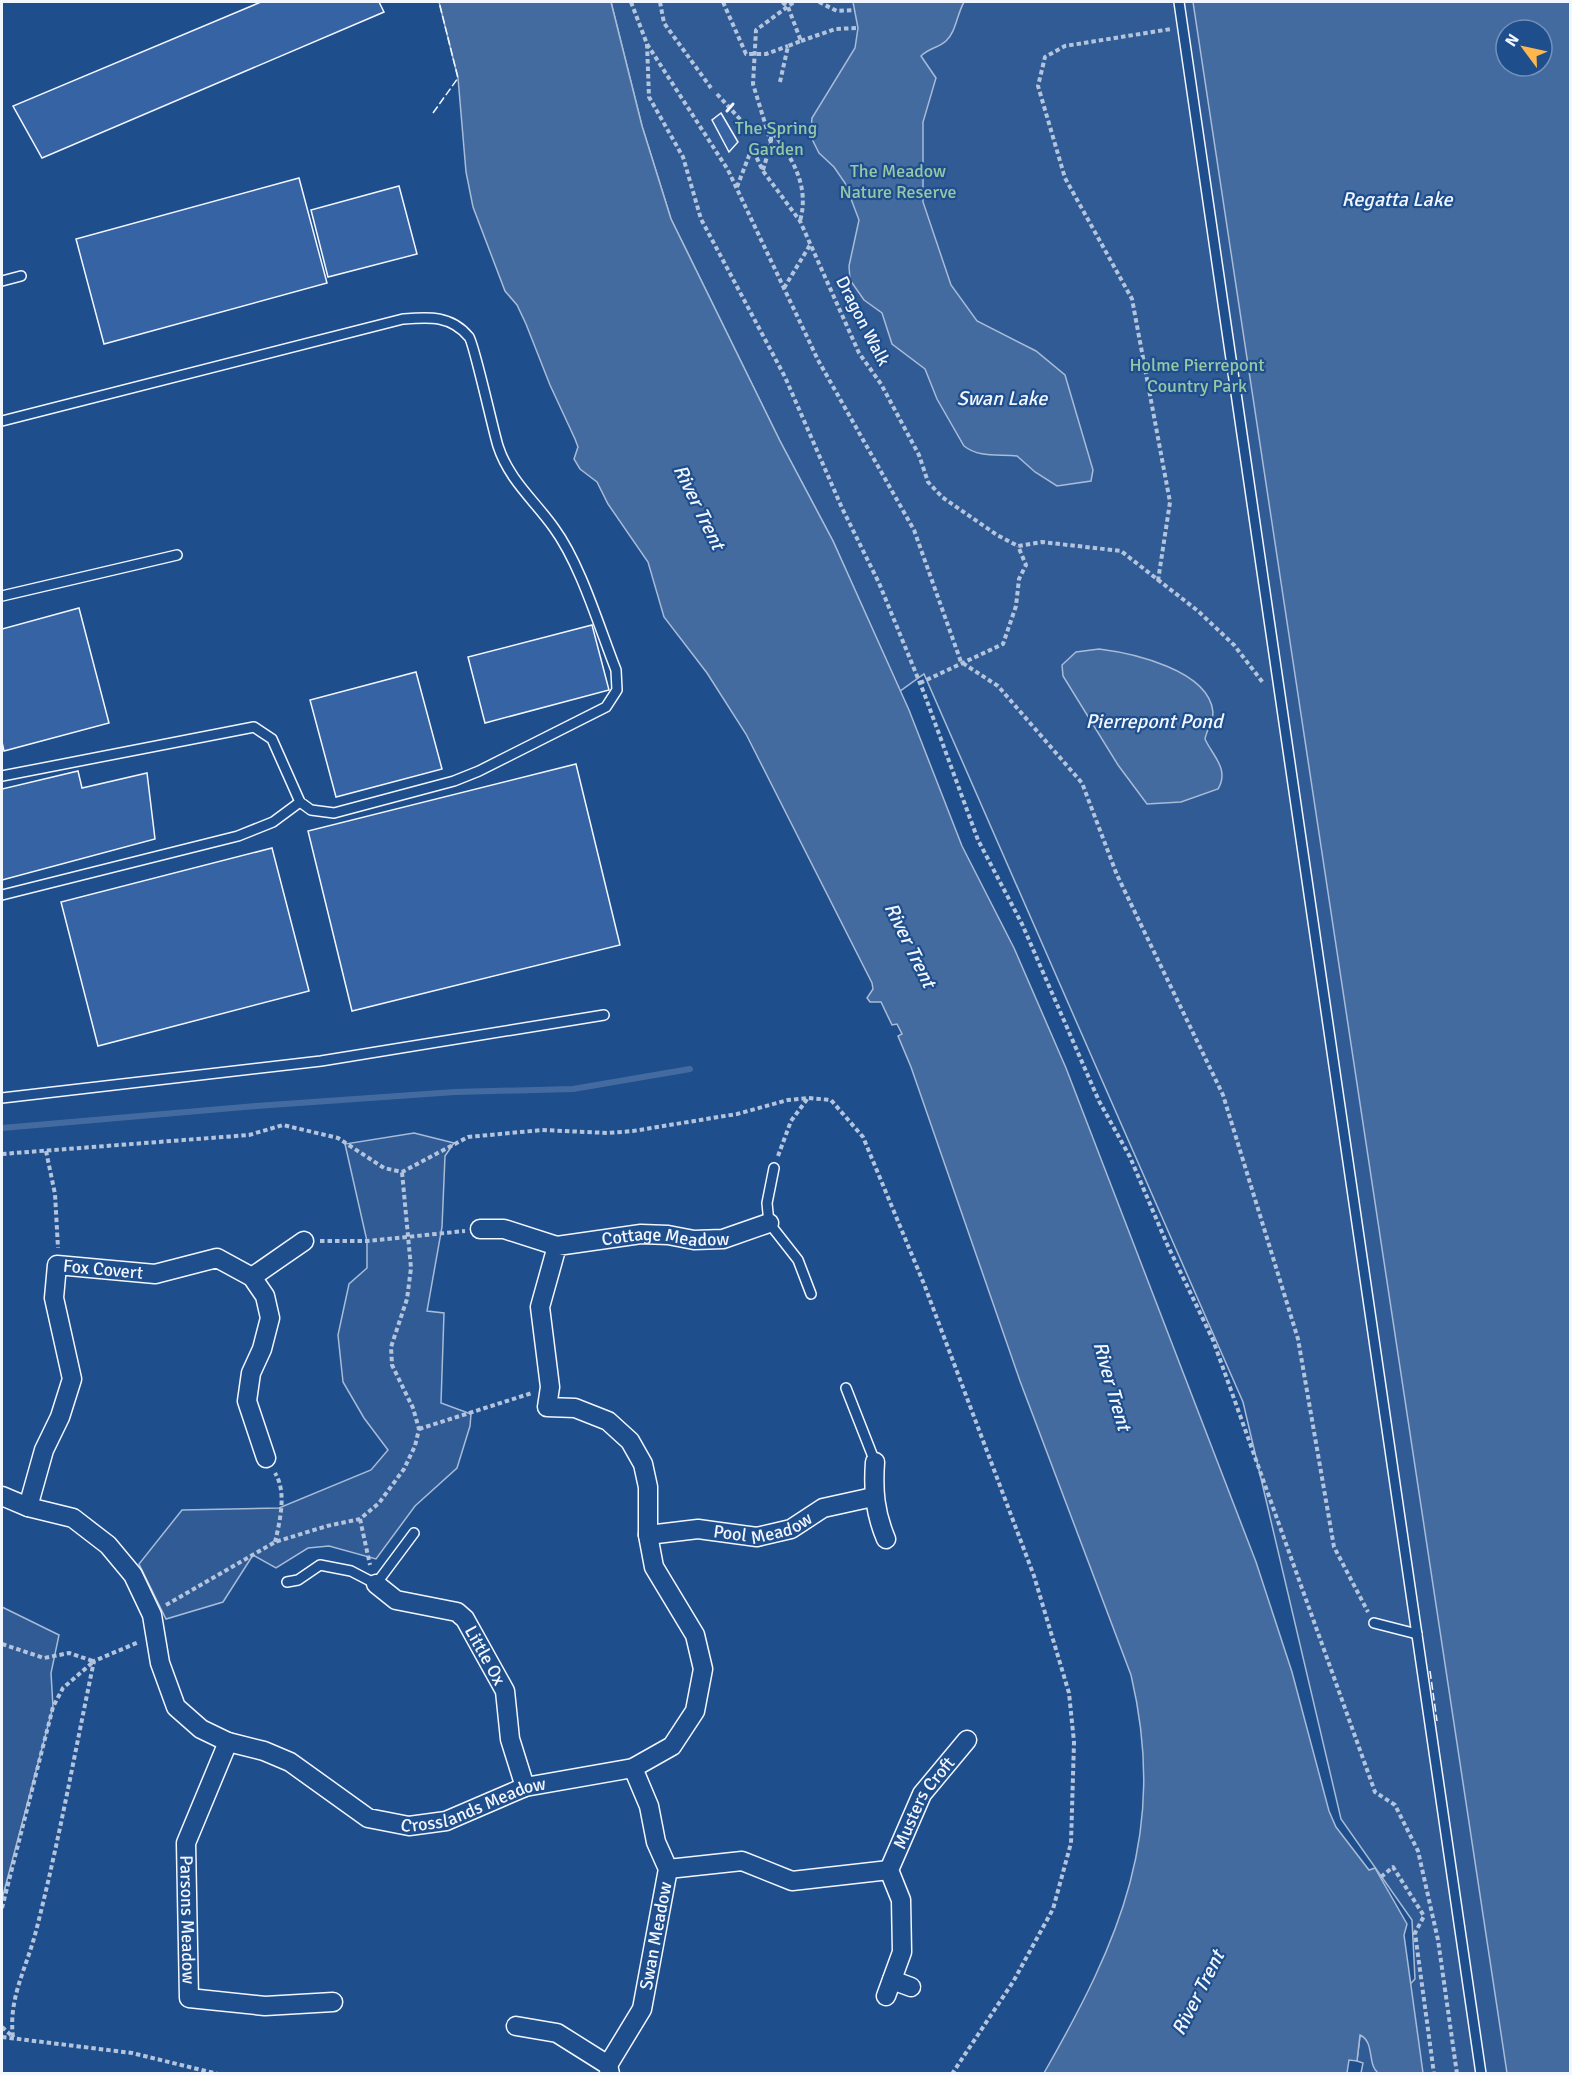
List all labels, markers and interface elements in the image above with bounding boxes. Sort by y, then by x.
north arrow [1494,18,1554,78]
text: N [1501,30,1524,50]
park label: The Spring Garden [735,117,817,160]
park label: The Meadow Nature Reserve [839,160,957,203]
water label: Regatta Lake [1342,187,1453,212]
street label: Dragon Walk [831,272,895,370]
park label: Holme Pierrepont Country Park [1129,354,1265,397]
water label: Swan Lake [957,386,1048,411]
water label: River Trent [668,460,731,555]
water label: Pierrepont Pond [1085,709,1225,734]
water label: River Trent [879,898,942,993]
street label: Cottage Meadow [600,1223,730,1251]
street label: Fox Covert [62,1255,144,1284]
water label: River Trent [1087,1339,1137,1435]
street label: Pool Meadow [712,1507,816,1549]
street label: Little Ox [460,1622,511,1690]
street label: Musters Croft [888,1752,959,1853]
street label: Crosslands Meadow [399,1773,547,1837]
street label: Parsons Meadow [175,1855,200,1984]
street label: Swan Meadow [635,1880,676,1992]
water label: River Trent [1166,1945,1231,2039]

